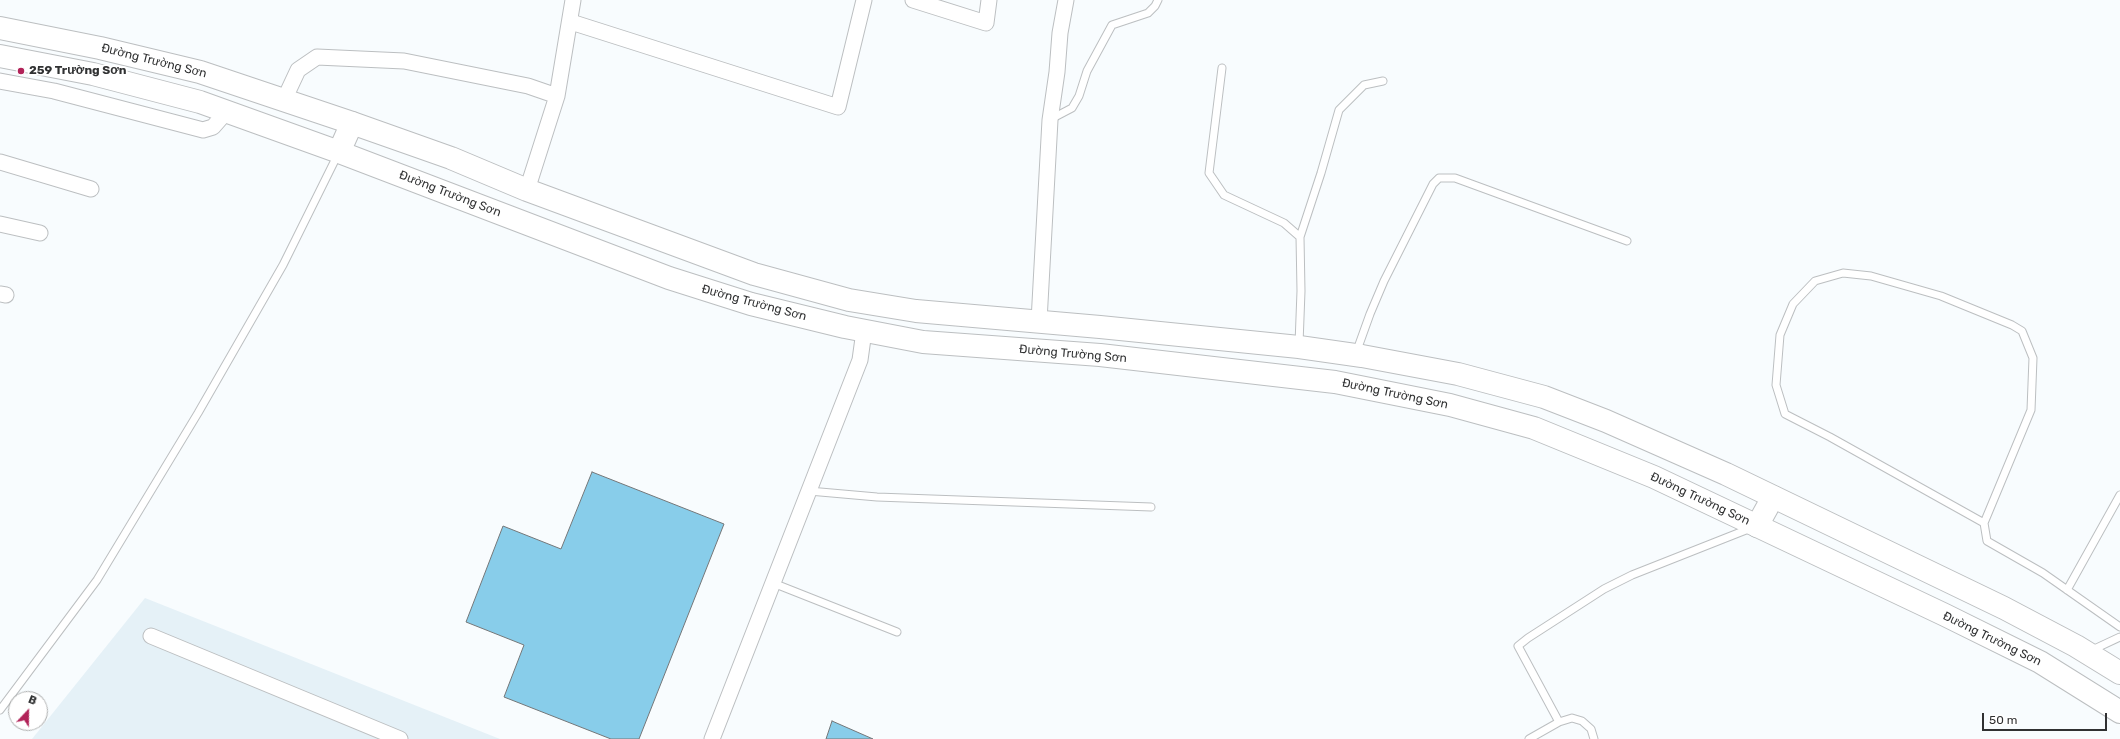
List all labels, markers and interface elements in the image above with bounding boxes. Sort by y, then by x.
street label: Đường Trường Sơn [100,41,208,81]
place label: 259 Trường Sơn [29,64,126,78]
marker: 259 Trường Sơn [16,66,26,76]
street label: Đường Trường Sơn [397,168,503,220]
street label: Đường Trường Sơn [700,282,808,324]
street label: Đường Trường Sơn [1019,342,1127,366]
street label: Đường Trường Sơn [1341,376,1449,412]
street label: Đường Trường Sơn [1648,470,1752,528]
street label: Đường Trường Sơn [1940,609,2044,669]
north arrow [8,691,48,731]
text: B [26,693,38,708]
scale bar [1984,705,2109,731]
text: 50 m [1989,713,2017,727]

